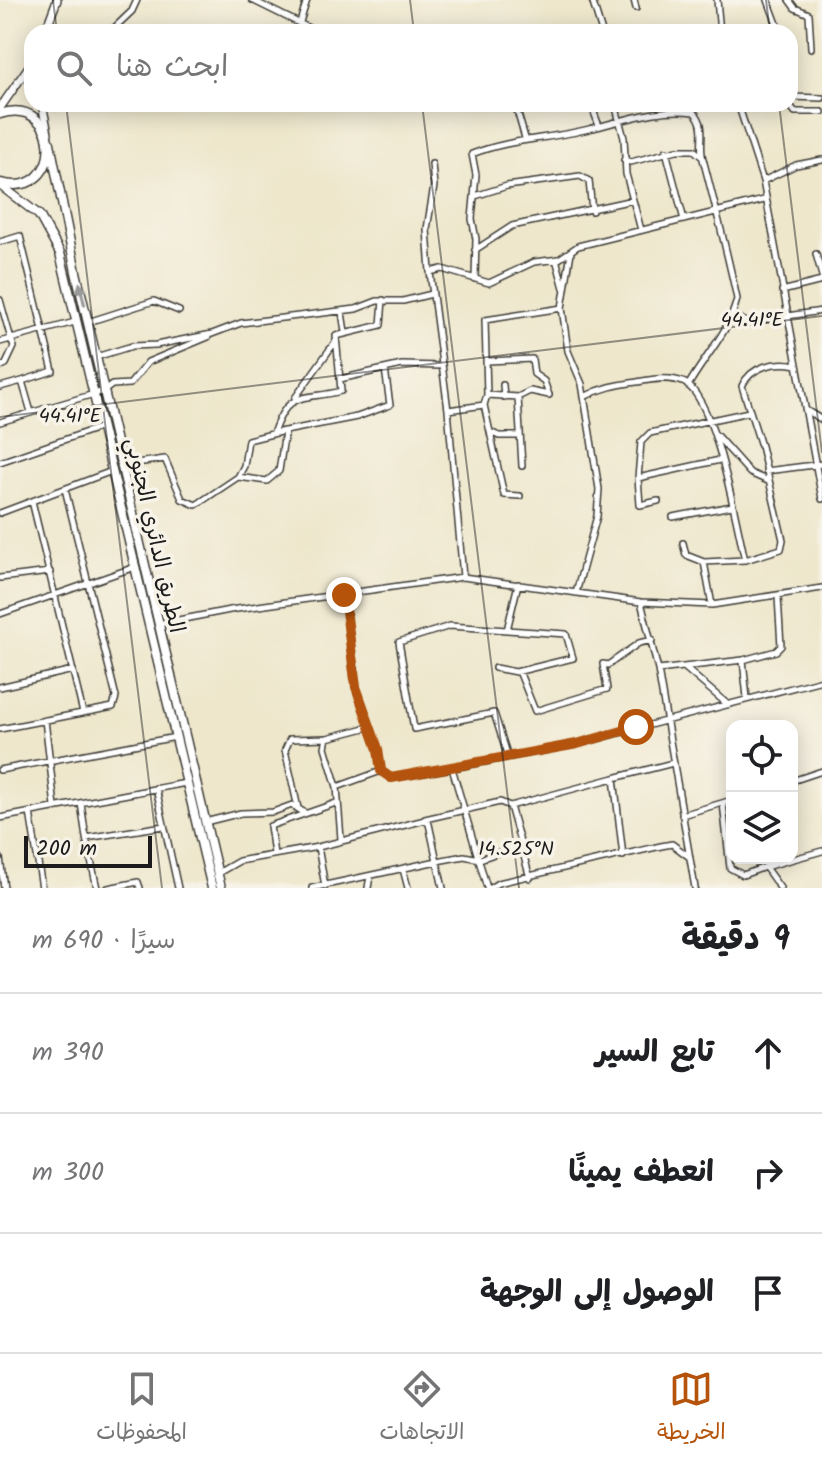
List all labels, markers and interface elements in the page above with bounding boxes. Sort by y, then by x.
search box [24,24,798,112]
text: ابحث هنا [116,44,228,92]
icon: search [52,46,96,90]
one-way arrow [75,282,87,307]
text: 44.41°E [721,305,785,337]
text: 44.41°E [39,401,103,433]
street label: الطريق الدائري الجنوبي [114,434,193,637]
route end [326,577,362,613]
route start [618,709,654,745]
map controls [726,720,798,864]
button: locate [726,720,798,792]
button: layers [726,792,798,864]
scale bar [24,832,152,868]
text: 200 m [36,832,97,867]
text: 14.525°N [478,834,554,866]
text: 9 دقيقة [681,913,790,967]
text: سيرًا · 690 m [32,920,176,962]
text: تابع السير [596,1029,714,1077]
icon: ahead [746,1031,790,1075]
text: 390 m [32,1032,104,1074]
text: انعطف يمينًا [568,1149,714,1197]
icon: right [746,1151,790,1195]
text: 300 m [32,1152,104,1194]
text: الوصول إلى الوجهة [480,1269,714,1317]
icon: arrive [746,1271,790,1315]
tab: المحفوظات [96,1367,187,1451]
tab: الاتجاهات [380,1367,464,1451]
tab: الخريطة [657,1367,726,1451]

